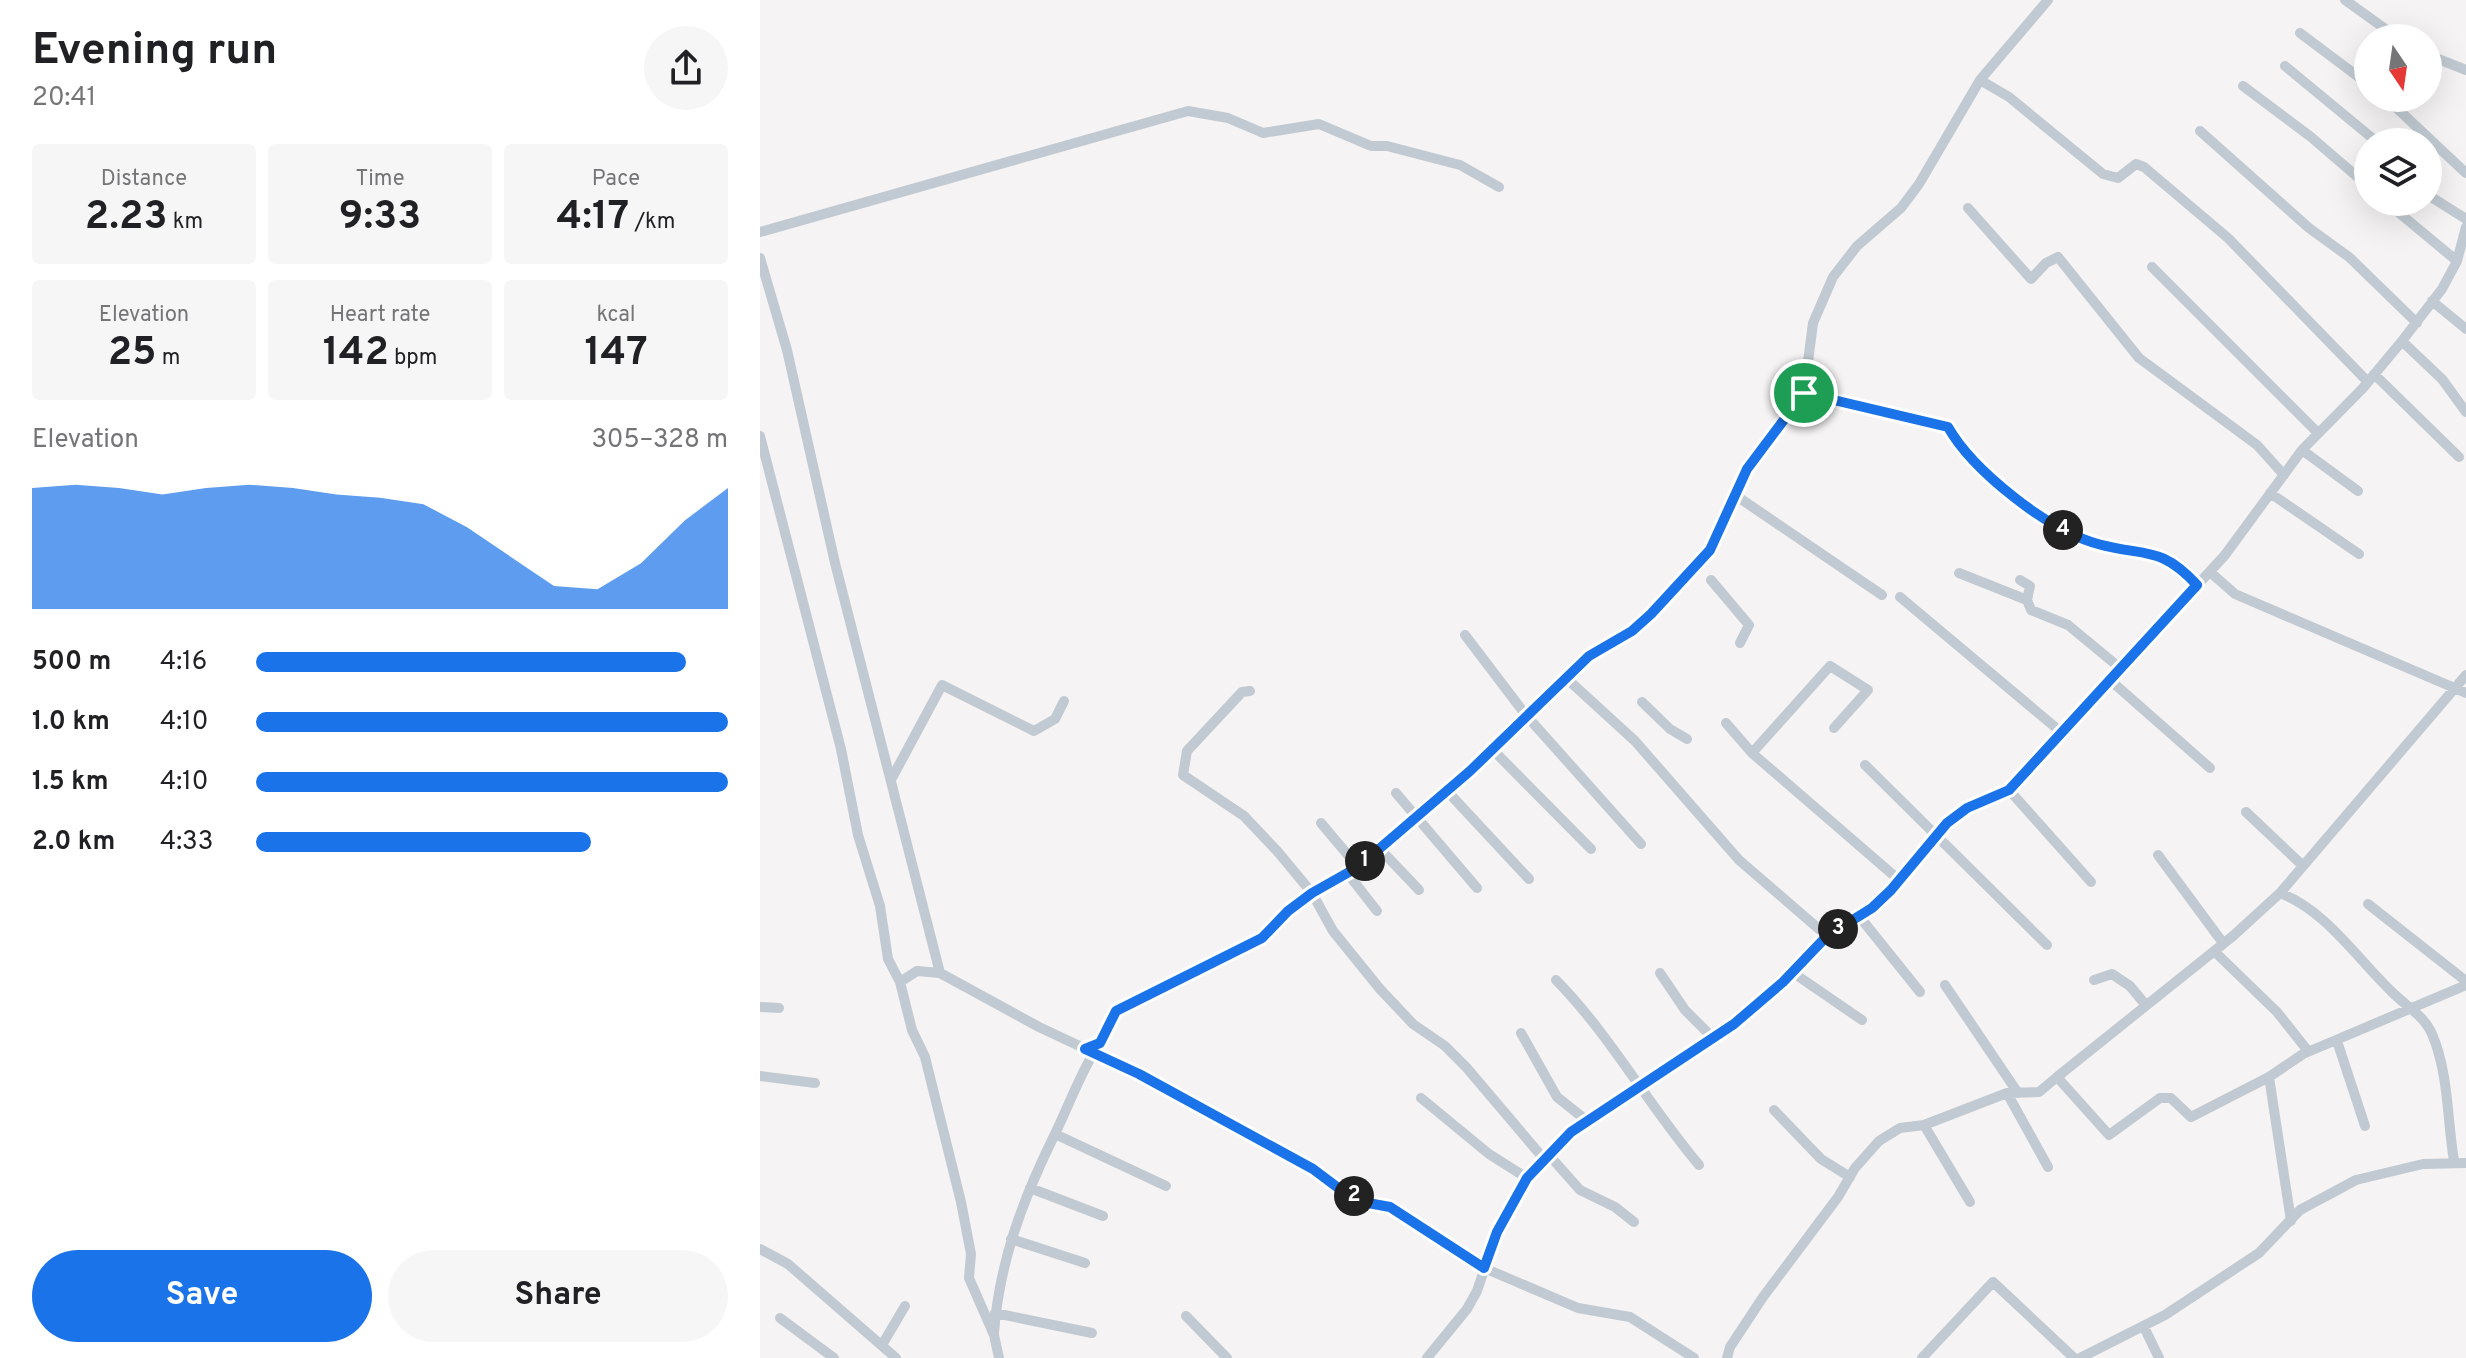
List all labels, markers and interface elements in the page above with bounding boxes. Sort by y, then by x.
text: Evening run [32,24,277,80]
north arrow [2354,24,2442,112]
map controls [2354,24,2442,216]
button: share [644,26,728,110]
text: 20:41 [32,82,96,115]
button: layers [2354,128,2442,216]
text: Distance [101,166,187,193]
text: Time [355,166,405,193]
text: Pace [592,166,640,193]
text: 2.23 [85,193,167,243]
text: 9:33 [339,193,421,243]
text: 4:17 [557,193,629,243]
text: km [167,209,203,236]
text: /km [629,209,676,236]
text: Elevation [99,302,189,329]
text: Heart rate [330,302,430,329]
text: kcal [596,302,636,329]
text: 25 [108,329,157,379]
text: 142 [323,329,389,379]
text: 147 [584,329,648,379]
text: m [157,345,180,372]
text: bpm [389,345,437,372]
pin [1770,359,1838,427]
icon: arrive [1782,371,1826,415]
text: Elevation [32,424,139,457]
text: 305–328 m [591,424,728,457]
pin: 4 [2043,510,2083,550]
text: 4 [2056,516,2070,543]
text: 500 m [32,646,111,679]
text: 4:16 [160,646,207,679]
text: 1.0 km [32,706,110,739]
text: 4:10 [160,706,208,739]
text: 1.5 km [32,766,109,799]
text: 4:10 [160,766,208,799]
text: 2.0 km [32,826,115,859]
text: 4:33 [160,826,213,859]
pin: 1 [1345,841,1385,881]
text: 1 [1361,847,1369,874]
pin: 3 [1818,909,1858,949]
text: 3 [1831,915,1845,942]
pin: 2 [1334,1176,1374,1216]
text: 2 [1347,1182,1361,1209]
button: Save [32,1250,372,1342]
button: Share [388,1250,728,1342]

